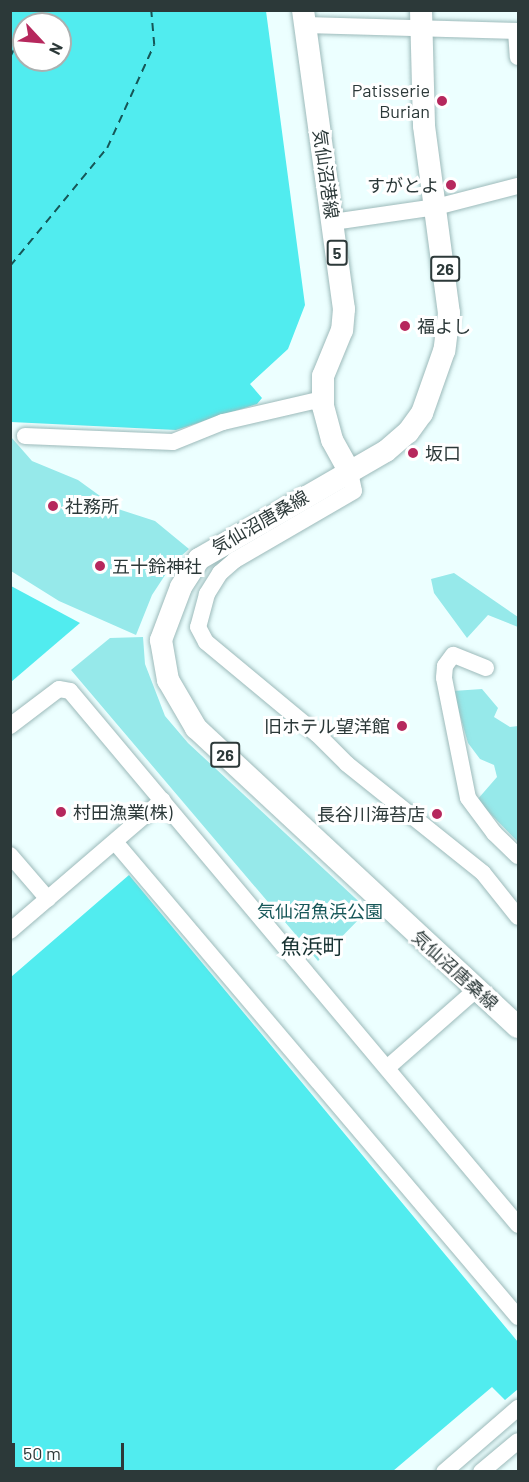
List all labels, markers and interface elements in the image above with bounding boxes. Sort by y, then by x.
north arrow [12,12,72,72]
text: N [46,40,68,58]
place label: Patisserie Burian [352,80,430,122]
marker: Patisserie Burian [435,94,449,108]
street label: 気仙沼港線 [309,128,343,220]
place label: すがとよ [367,174,439,196]
marker: すがとよ [444,178,458,192]
road number: 5 [326,240,348,266]
road number: 26 [430,256,460,282]
place label: 福よし [417,315,471,337]
marker: 福よし [398,319,412,333]
place label: 坂口 [425,442,461,464]
marker: 坂口 [406,446,420,460]
street label: 気仙沼唐桑線 [208,486,312,558]
place label: 社務所 [65,495,119,517]
marker: 社務所 [46,499,60,513]
place label: 五十鈴神社 [112,555,202,577]
marker: 五十鈴神社 [93,559,107,573]
place label: 旧ホテル望洋館 [264,715,390,737]
marker: 旧ホテル望洋館 [395,719,409,733]
road number: 26 [210,742,240,768]
place label: 村田漁業(株) [73,801,172,823]
place label: 長谷川海苔店 [317,803,425,825]
marker: 村田漁業(株) [54,805,68,819]
marker: 長谷川海苔店 [430,807,444,821]
park label: 気仙沼魚浜公園 [257,900,383,922]
street label: 気仙沼唐桑線 [408,926,502,1014]
district label: 魚浜町 [281,933,343,959]
scale bar [15,1431,128,1469]
text: 50 m [23,1442,61,1464]

